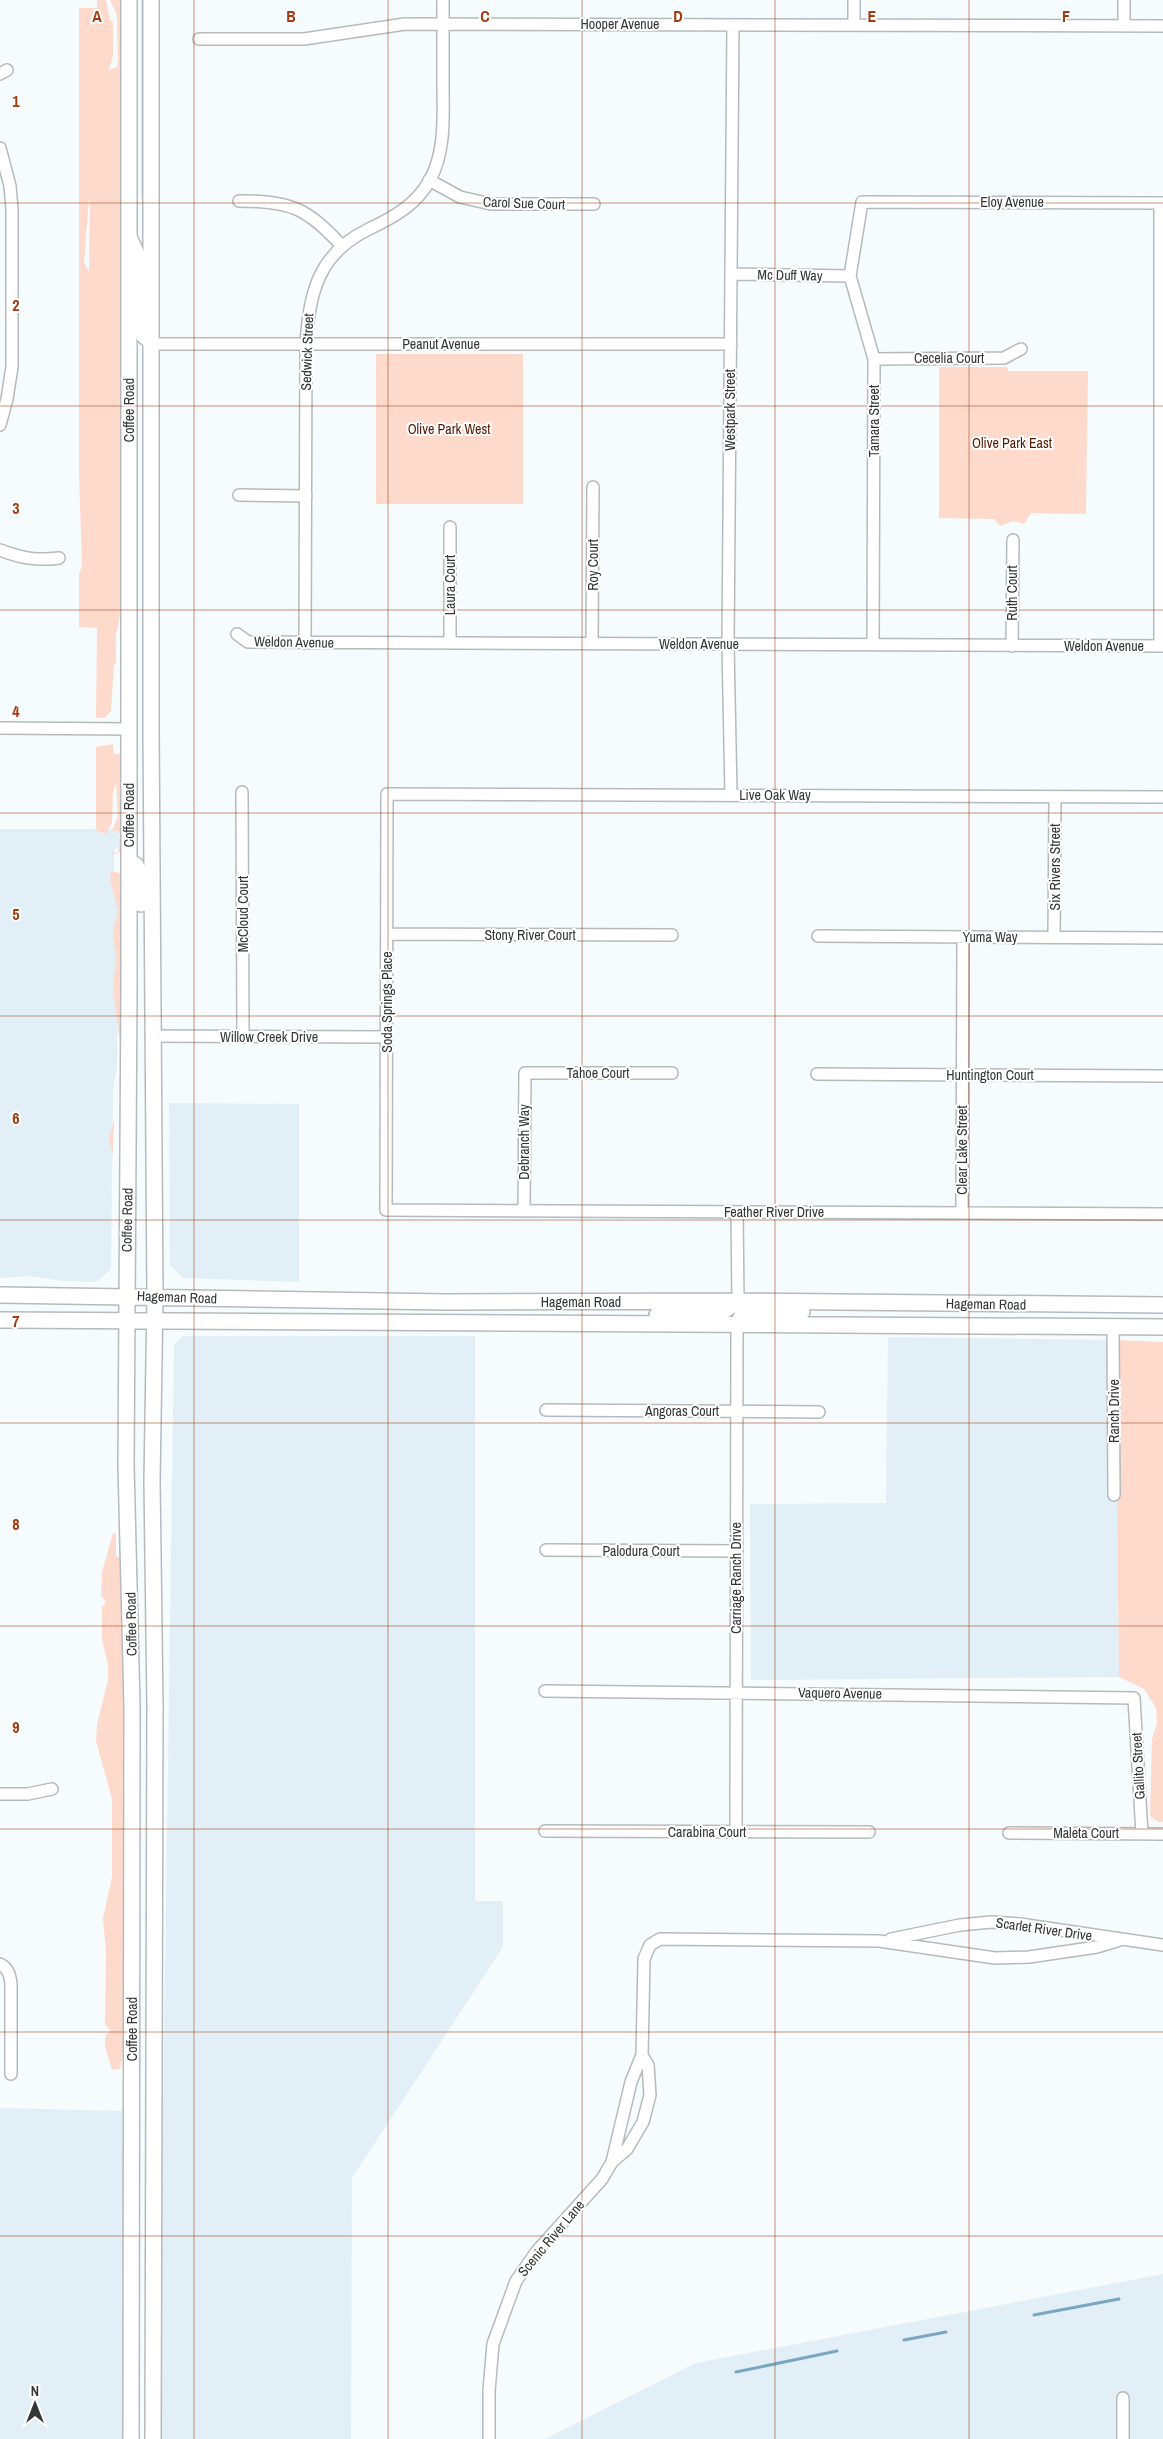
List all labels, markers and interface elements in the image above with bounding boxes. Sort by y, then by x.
text: A [92,5,102,27]
text: B [286,5,296,27]
text: C [480,5,490,27]
text: D [673,5,683,27]
text: E [868,5,877,27]
text: F [1062,5,1070,27]
street label: Hooper Avenue [581,15,659,33]
text: 1 [12,90,20,112]
street label: Carol Sue Court [483,193,565,213]
street label: Eloy Avenue [980,193,1044,211]
street label: Mc Duff Way [757,265,823,285]
text: 2 [12,294,20,316]
street label: Sedwick Street [297,313,317,391]
street label: Peanut Avenue [402,335,480,353]
street label: Cecelia Court [914,349,984,367]
street label: Westpark Street [721,369,739,451]
street label: Coffee Road [120,378,138,442]
street label: Tamara Street [865,385,883,457]
park label: Olive Park West [408,420,490,438]
park label: Olive Park East [972,434,1052,452]
text: 3 [12,497,20,519]
street label: Roy Court [584,539,602,591]
street label: Laura Court [441,555,459,615]
street label: Ruth Court [1003,565,1021,621]
street label: Weldon Avenue [254,632,334,652]
street label: Weldon Avenue [659,635,739,653]
street label: Weldon Avenue [1064,637,1144,655]
text: 4 [12,700,20,722]
street label: Coffee Road [120,783,138,847]
street label: Live Oak Way [739,786,811,804]
street label: Six Rivers Street [1046,824,1064,910]
street label: McCloud Court [234,876,252,952]
text: 5 [12,903,20,925]
street label: Stony River Court [484,926,576,944]
street label: Yuma Way [962,928,1018,946]
street label: Soda Springs Place [378,951,396,1053]
street label: Willow Creek Drive [220,1028,318,1046]
street label: Tahoe Court [567,1064,629,1082]
street label: Huntington Court [946,1066,1034,1084]
street label: Debranch Way [515,1104,533,1180]
street label: Clear Lake Street [953,1105,971,1195]
text: 6 [12,1107,20,1129]
street label: Coffee Road [117,1188,137,1252]
street label: Feather River Drive [724,1203,824,1221]
street label: Hageman Road [137,1287,217,1307]
street label: Hageman Road [541,1293,621,1311]
street label: Hageman Road [946,1294,1026,1314]
text: 7 [12,1310,20,1332]
street label: Ranch Drive [1105,1379,1123,1443]
street label: Angoras Court [644,1402,719,1420]
text: 8 [12,1513,20,1535]
street label: Carriage Ranch Drive [727,1522,745,1634]
street label: Palodura Court [602,1542,680,1560]
street label: Coffee Road [121,1592,141,1656]
street label: Vaquero Avenue [798,1683,882,1703]
text: 9 [12,1716,20,1738]
street label: Gallito Street [1127,1732,1149,1800]
street label: Carabina Court [668,1823,746,1841]
street label: Maleta Court [1053,1824,1119,1842]
street label: Scarlet River Drive [995,1913,1093,1945]
street label: Coffee Road [123,1997,141,2061]
street label: Scenic River Lane [514,2196,588,2280]
north arrow [10,2379,60,2429]
text: N [31,2382,39,2400]

